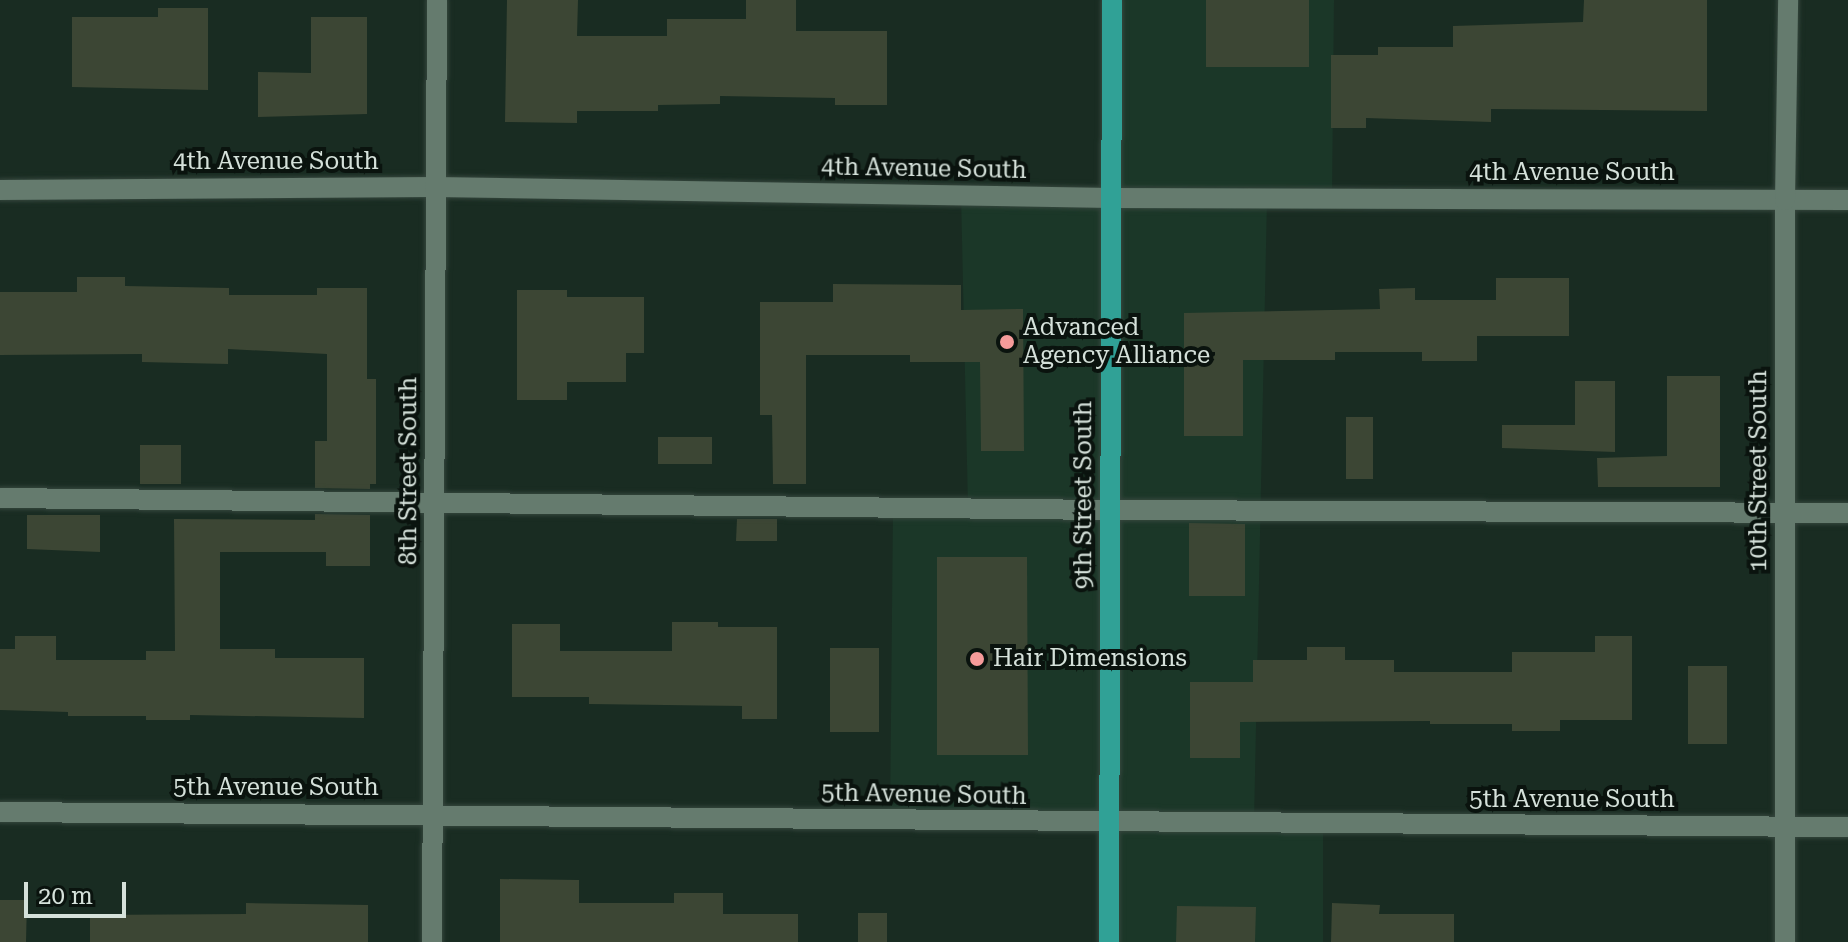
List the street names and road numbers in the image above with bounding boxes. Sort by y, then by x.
street label: 4th Avenue South [173,148,379,176]
street label: 4th Avenue South [821,153,1027,185]
street label: 4th Avenue South [1469,159,1675,187]
street label: 10th Street South [1745,370,1773,572]
street label: 8th Street South [395,377,423,565]
street label: 9th Street South [1070,401,1098,589]
street label: 5th Avenue South [173,774,379,802]
street label: 5th Avenue South [821,779,1027,811]
street label: 5th Avenue South [1469,786,1675,814]

